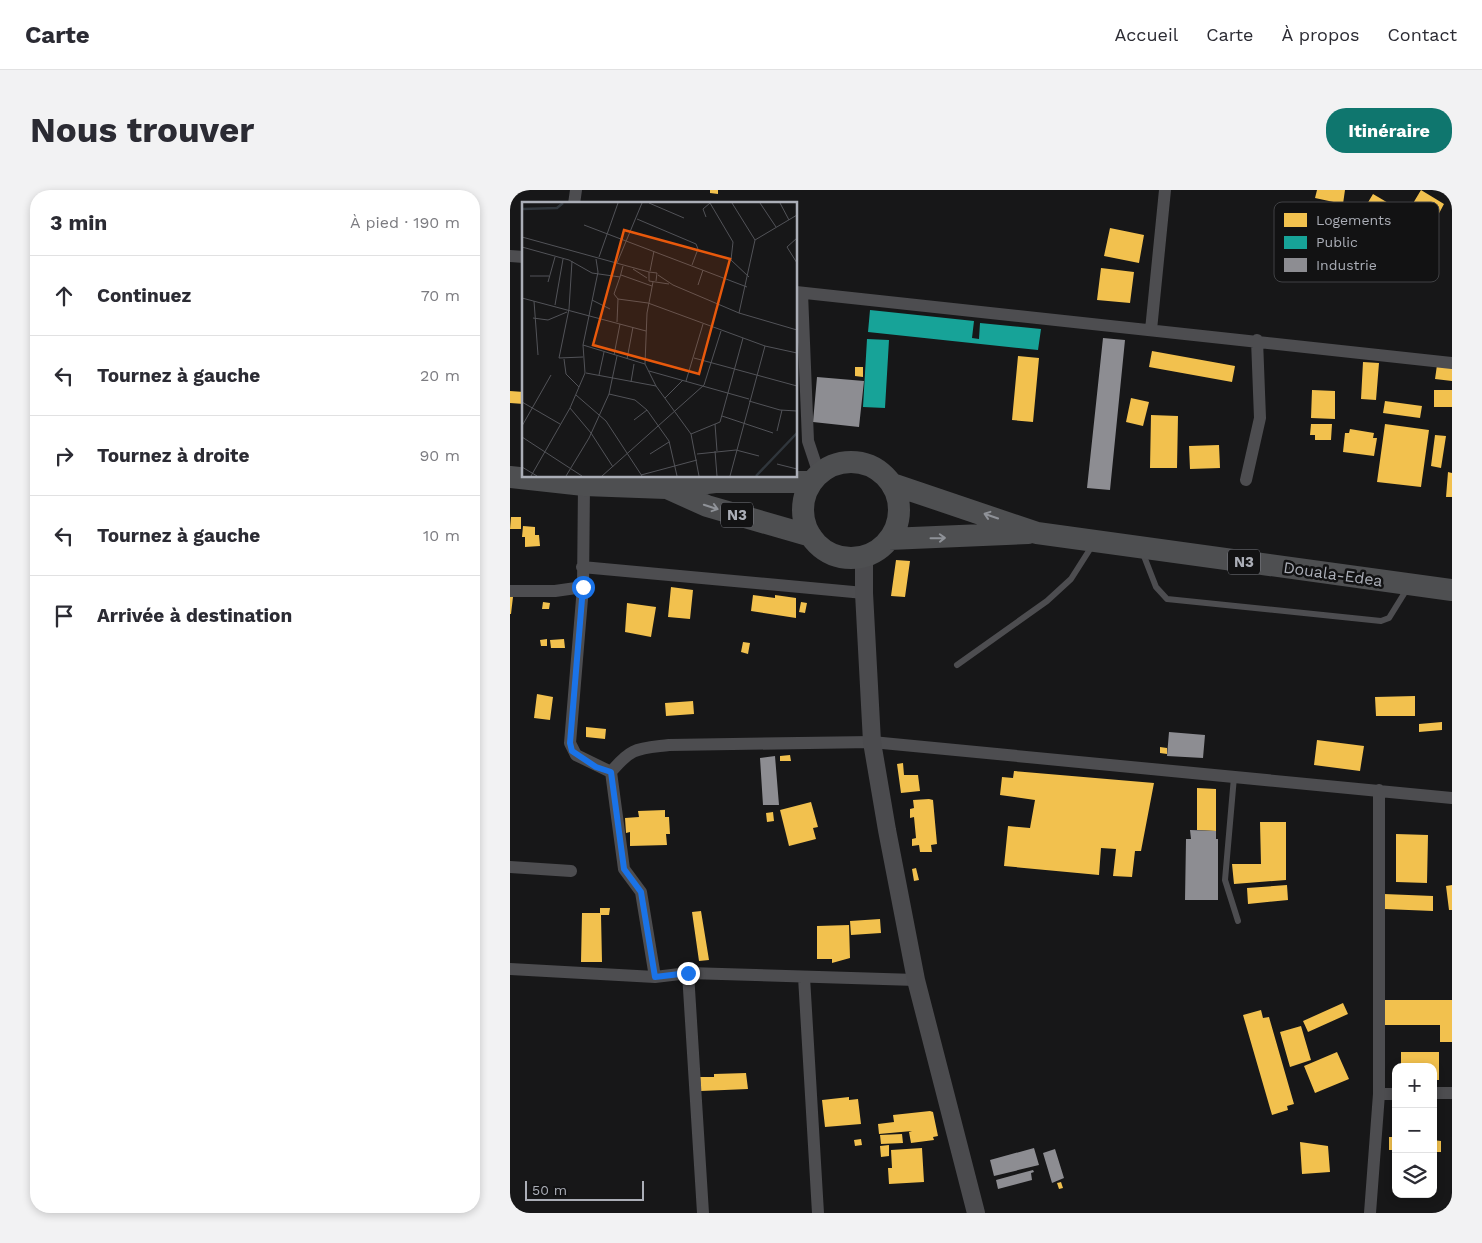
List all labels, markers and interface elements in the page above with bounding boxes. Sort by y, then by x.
text: Carte [25,21,90,49]
text: Accueil [1115,24,1178,45]
text: Carte [1206,24,1253,45]
text: À propos [1281,24,1359,45]
text: Contact [1387,24,1457,45]
button: Itinéraire [1326,108,1452,153]
text: Nous trouver [30,109,254,151]
inset map [522,202,798,478]
legend [1274,202,1439,282]
text: 3 min [50,210,107,235]
text: Logements [1316,212,1391,228]
text: À pied · 190 m [350,213,460,232]
text: Public [1316,234,1358,250]
text: Industrie [1316,257,1377,273]
icon: ahead [50,282,78,310]
text: Continuez [97,284,191,307]
text: 70 m [421,286,460,305]
icon: left [50,362,78,390]
text: Tournez à gauche [97,364,260,387]
text: 20 m [420,366,460,385]
icon: right [50,442,78,470]
text: Tournez à droite [97,444,249,467]
text: 90 m [419,446,460,465]
one-way arrow [702,502,718,512]
road number: N3 [721,502,753,528]
one-way arrow [983,511,999,520]
icon: left [50,522,78,550]
text: Tournez à gauche [97,524,260,547]
text: 10 m [423,526,460,545]
one-way arrow [930,533,946,543]
road number: N3 [1228,550,1260,574]
street label: Douala-Edea [1282,558,1384,590]
route start [572,576,595,599]
icon: arrive [50,602,78,630]
text: Arrivée à destination [97,604,292,627]
route end [677,962,700,985]
map controls [1392,1063,1437,1198]
button: + [1392,1063,1437,1108]
button: − [1392,1108,1437,1153]
button: layers [1392,1153,1437,1198]
scale bar [525,1178,644,1201]
text: 50 m [532,1182,567,1198]

